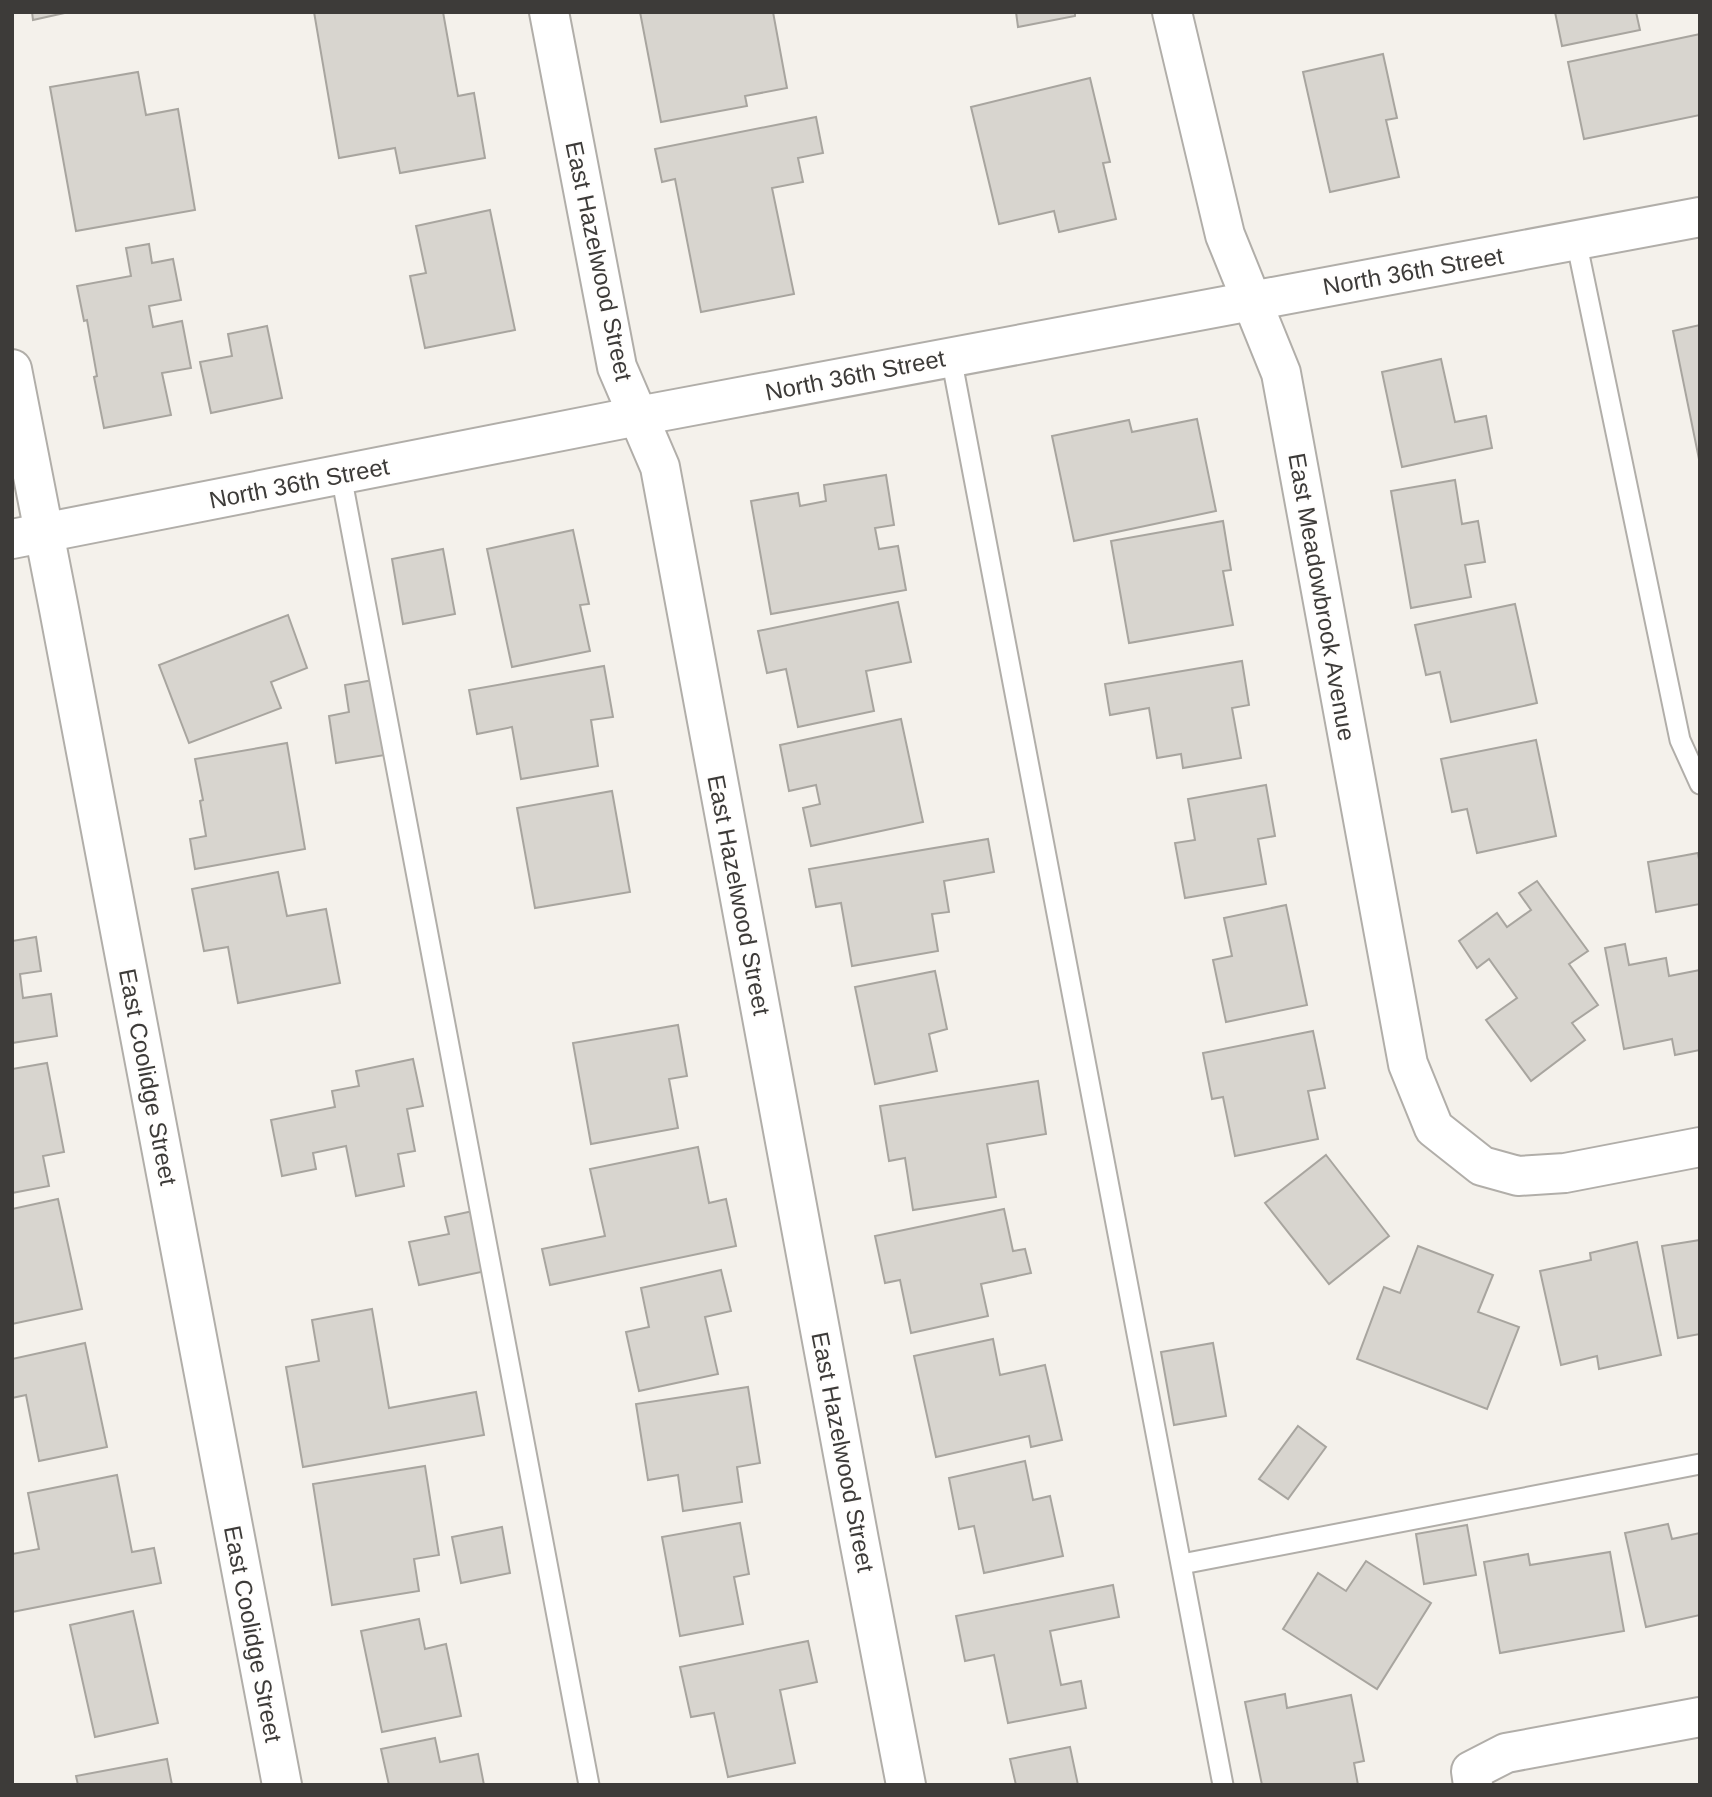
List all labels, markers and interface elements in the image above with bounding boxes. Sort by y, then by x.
street label: East Hazelwood Street [560,139,638,384]
street label: North 36th Street [1321,242,1506,300]
street label: North 36th Street [763,344,948,406]
street label: East Meadowbrook Avenue [1283,451,1361,743]
street label: North 36th Street [207,452,392,514]
street label: East Hazelwood Street [702,773,776,1018]
street label: East Coolidge Street [114,966,182,1188]
street label: East Hazelwood Street [806,1330,880,1575]
street label: East Coolidge Street [219,1523,287,1745]

